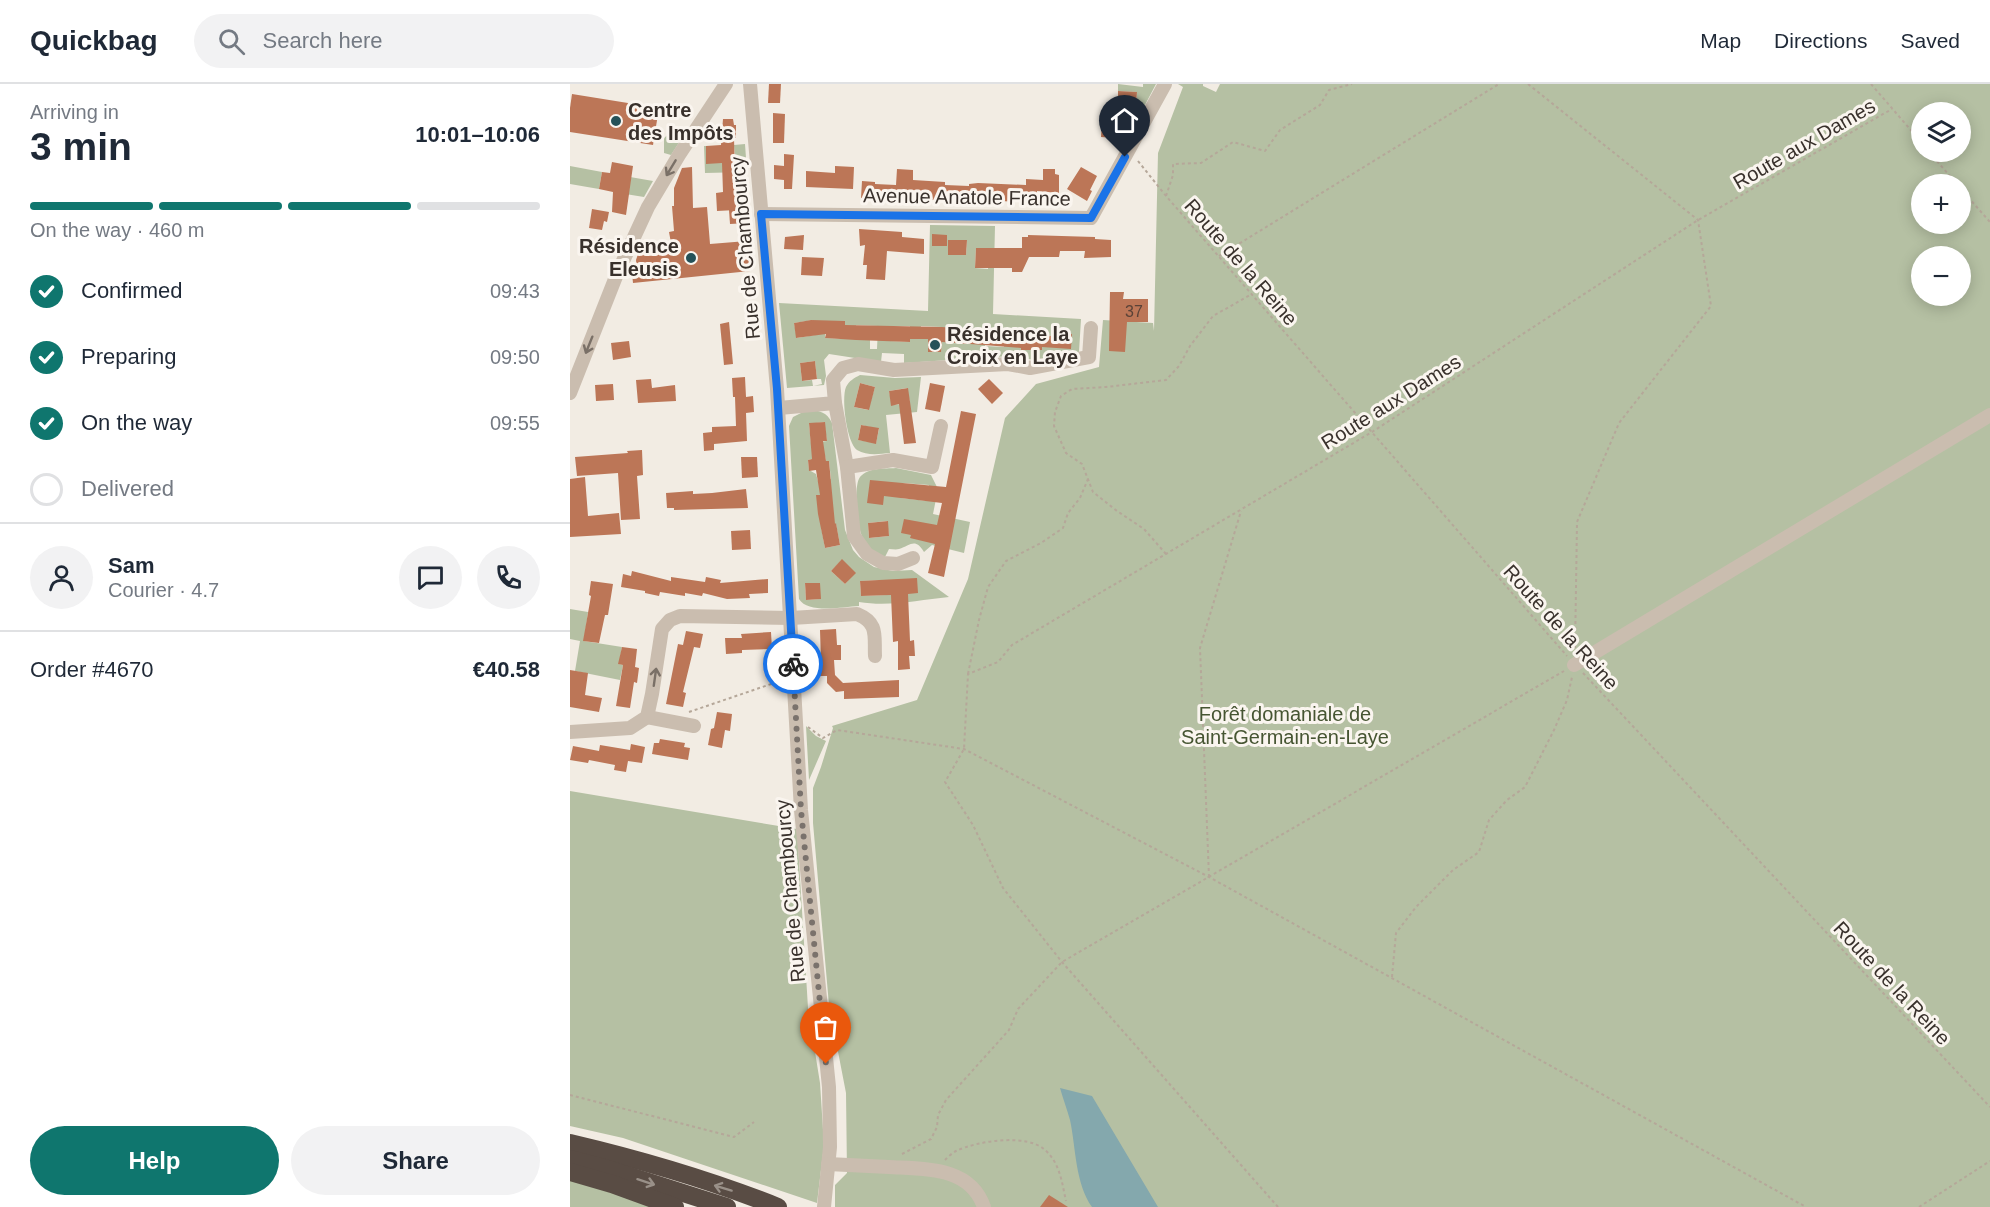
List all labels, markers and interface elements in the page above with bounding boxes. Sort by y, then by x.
search box [194,14,614,68]
text: Quickbag [30,25,158,56]
icon: search [215,25,248,58]
text: Search here [263,28,382,53]
text: Map [1700,29,1741,52]
text: Directions [1774,29,1867,52]
text: Saved [1900,29,1960,52]
street label: Route aux Dames [1729,94,1879,194]
pin [1099,95,1150,157]
place label: Centre des Impôts [628,99,734,144]
text: Arriving in [30,101,119,123]
map controls [1911,102,1971,306]
button: layers [1911,102,1971,162]
icon: home [1108,104,1141,137]
marker: Centre des Impôts [609,114,623,128]
text: 10:01–10:06 [415,122,540,147]
text: 3 min [30,125,132,168]
street label: Rue de Chambourcy [726,156,764,340]
one-way arrow [664,159,676,176]
button: + [1911,174,1971,234]
street label: Avenue Anatole France [863,184,1071,210]
street label: Route de la Reine [1180,194,1302,330]
text: On the way · 460 m [30,219,205,241]
place label: Résidence Eleusis [579,235,679,280]
button: − [1911,246,1971,306]
marker: Résidence Eleusis [684,251,698,265]
icon: check [30,275,63,308]
text: Confirmed [81,278,182,303]
text: 09:43 [490,280,540,302]
house number: 37 [1125,303,1143,320]
place label: Résidence la Croix en Laye [947,323,1078,368]
one-way arrow [583,335,594,353]
marker: Résidence la Croix en Laye [928,338,942,352]
icon: check [30,341,63,374]
text: Preparing [81,344,176,369]
text: 09:50 [490,346,540,368]
street label: Route aux Dames [1317,350,1465,454]
icon: check [30,407,63,440]
text: On the way [81,410,192,435]
text: 09:55 [490,412,540,434]
text: Delivered [81,476,174,501]
button: person [30,546,93,609]
button: chat [399,546,462,609]
button: phone [477,546,540,609]
text: Sam [108,553,154,578]
street label: Route de la Reine [1499,560,1623,694]
text: Courier · 4.7 [108,579,219,601]
courier [763,634,823,694]
icon: bike [777,648,810,681]
text: Order #4670 [30,657,154,682]
text: €40.58 [473,657,540,682]
one-way arrow [650,667,661,687]
park label: Forêt domaniale de Saint-Germain-en-Laye [1181,703,1389,748]
street label: Rue de Chambourcy [771,799,809,983]
street label: Route de la Reine [1829,917,1955,1049]
pin [800,1002,851,1064]
icon: bag [809,1011,842,1044]
button: Help [30,1126,279,1195]
button: Share [291,1126,540,1195]
one-way arrow [636,1177,655,1188]
one-way arrow [714,1181,733,1192]

